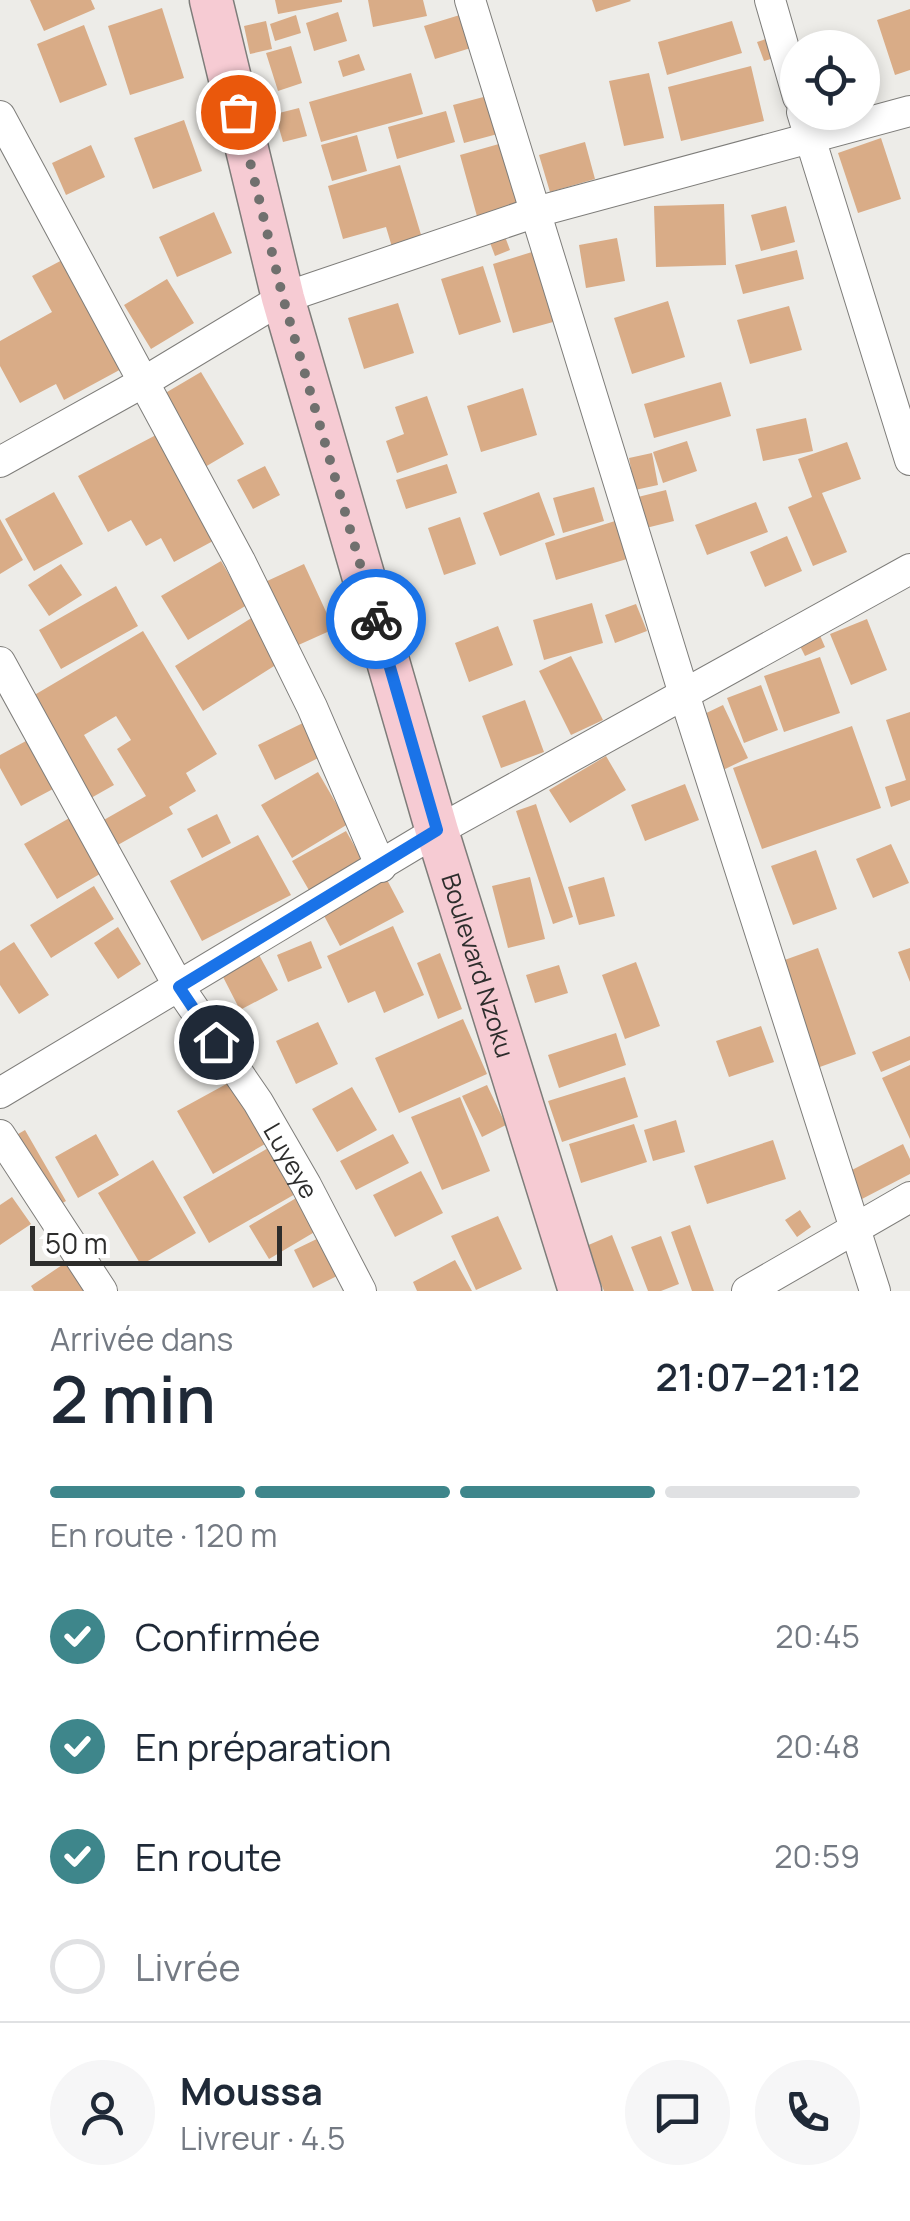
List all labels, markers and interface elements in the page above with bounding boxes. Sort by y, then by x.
map controls [780,30,880,130]
button: locate [780,30,880,130]
pin [196,70,281,155]
icon: bag [211,85,266,140]
courier [326,569,426,669]
icon: bike [349,592,404,647]
street label: Boulevard Nzoku [434,869,524,1062]
pin [174,1000,259,1085]
icon: home [189,1015,244,1070]
street label: Luyeye [256,1116,327,1204]
scale bar [30,1221,282,1266]
text: 50 m [45,1224,108,1262]
text: Arrivée dans [50,1317,233,1361]
text: 21:07–21:12 [656,1350,860,1402]
text: 2 min [50,1354,216,1443]
text: En route · 120 m [50,1513,278,1557]
icon: check [50,1609,105,1664]
text: Confirmée [135,1610,321,1662]
text: 20:45 [775,1614,860,1658]
icon: check [50,1719,105,1774]
text: En préparation [135,1720,391,1772]
text: 20:48 [775,1724,860,1768]
icon: check [50,1829,105,1884]
text: En route [135,1830,282,1882]
text: 20:59 [774,1834,860,1878]
text: Livrée [135,1940,241,1992]
button: person [50,2060,155,2165]
button: chat [625,2060,730,2165]
button: phone [755,2060,860,2165]
text: Moussa [180,2064,323,2116]
text: Livreur · 4.5 [180,2116,345,2160]

